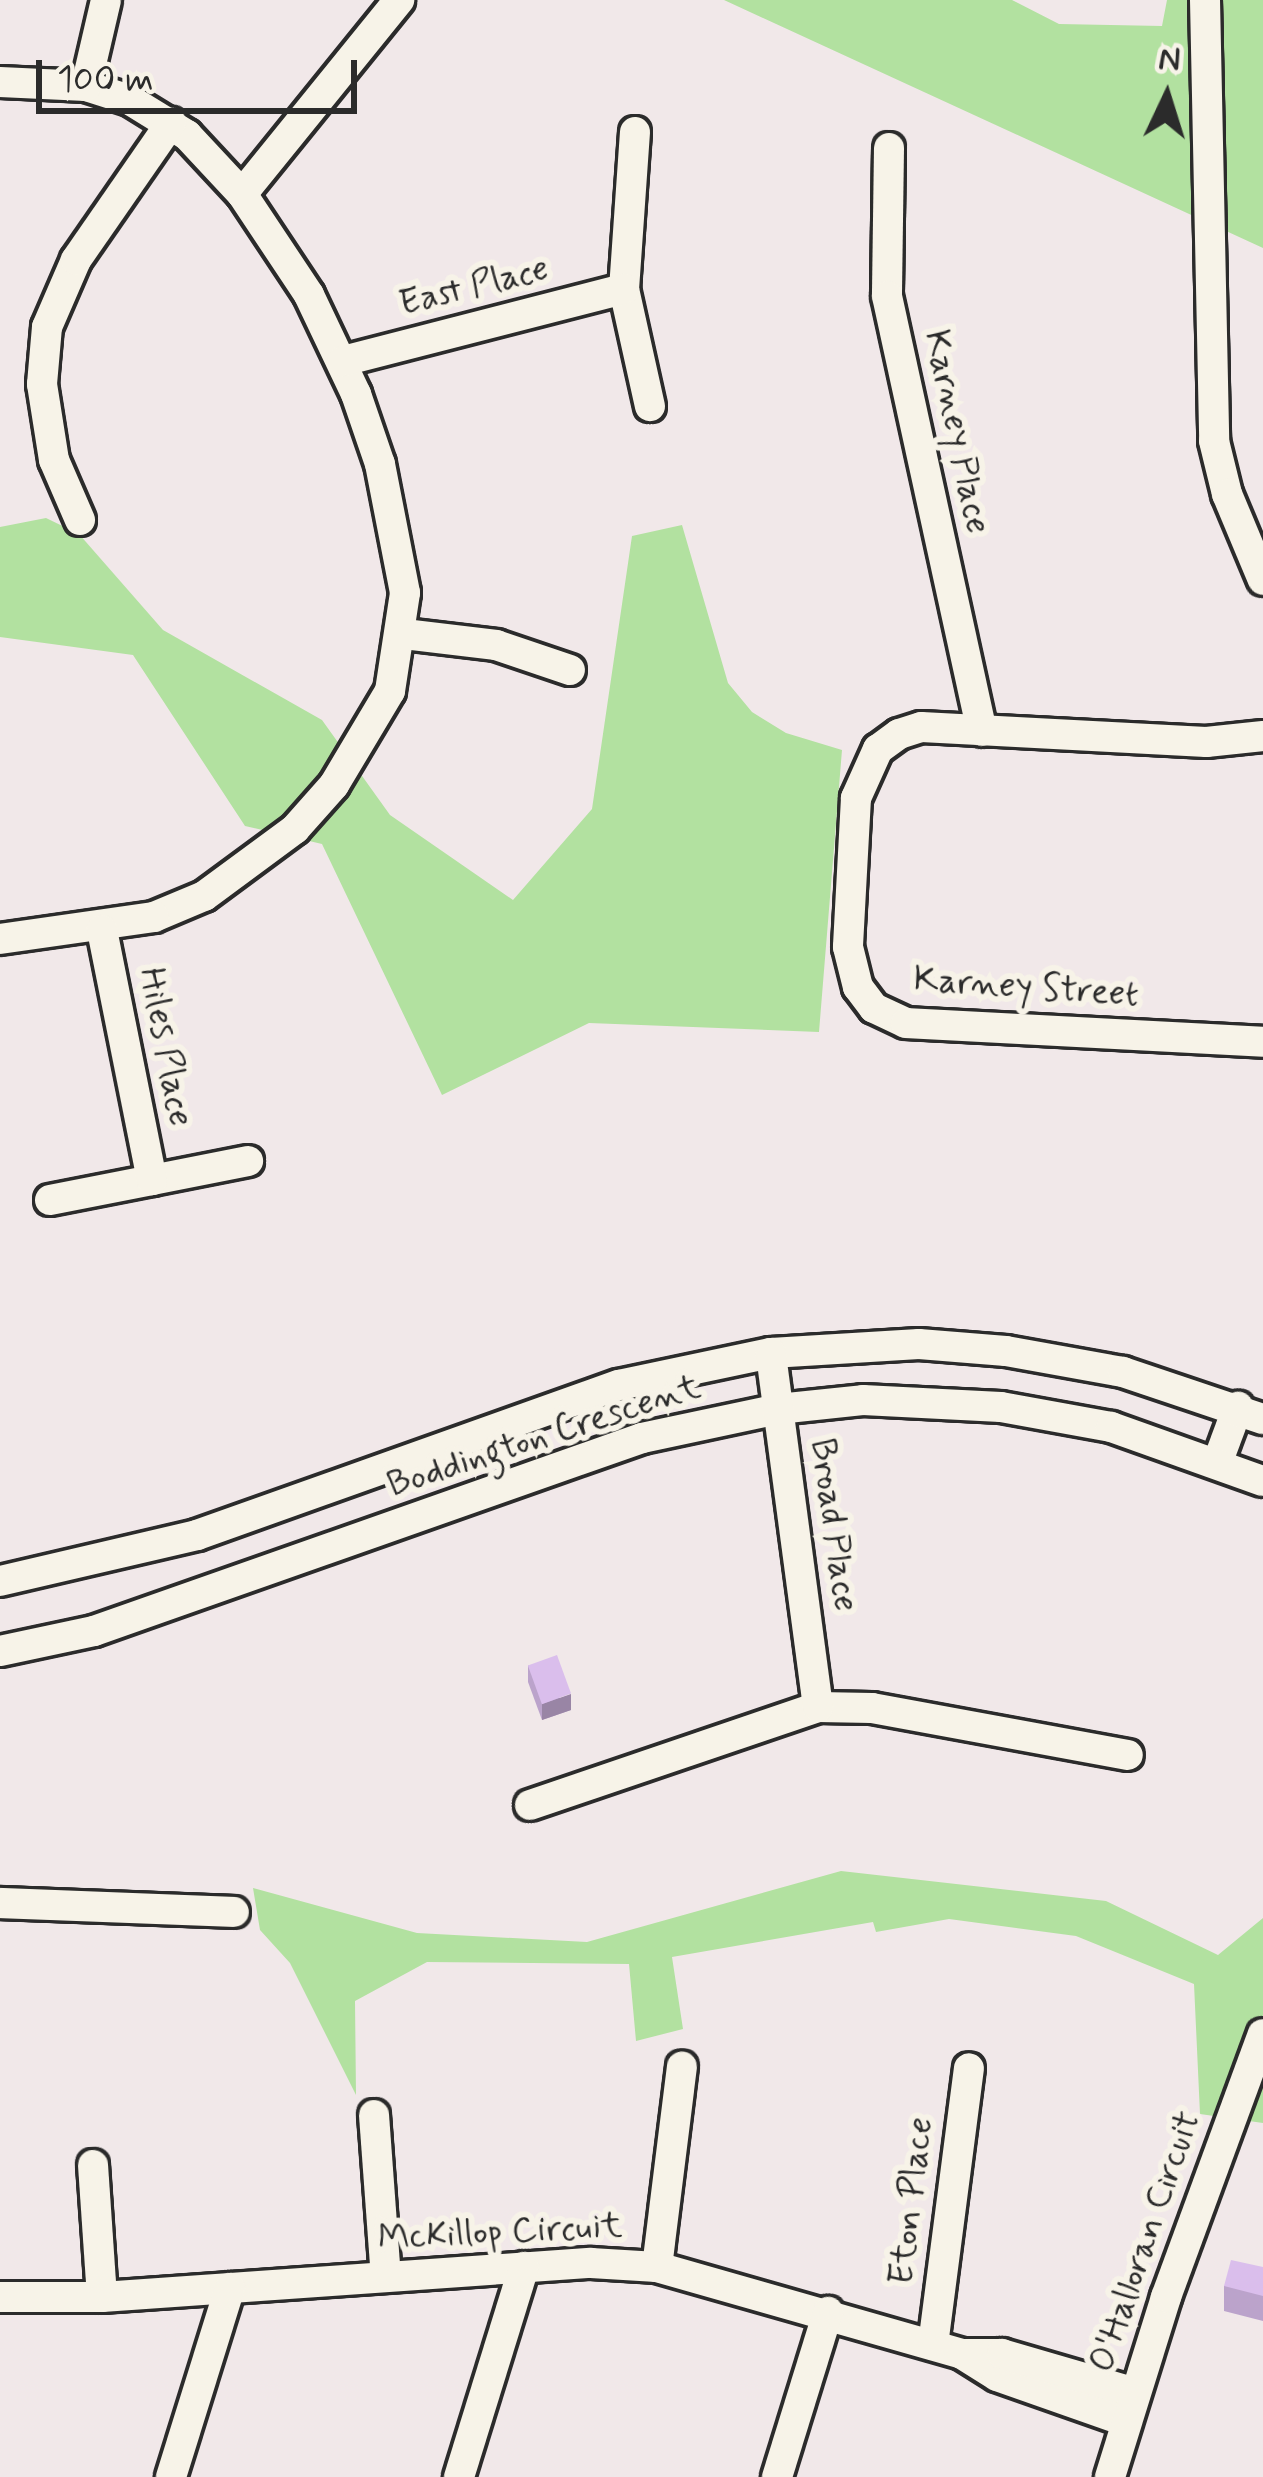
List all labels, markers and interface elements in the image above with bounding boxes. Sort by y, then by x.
scale bar [42,36,363,110]
north arrow [1107,36,1227,156]
text: N [1157,37,1182,83]
text: 100 m [57,57,154,104]
street label: East Place [395,248,553,326]
street label: Karney Place [913,326,999,538]
street label: Karney Street [909,958,1143,1018]
street label: Hiles Place [128,964,202,1130]
street label: Boddington Crescent [388,1368,700,1506]
street label: Broad Place [799,1435,867,1615]
street label: O'Halloran Circuit [1080,2104,1212,2380]
street label: Eton Place [881,2117,943,2285]
street label: McKillop Circuit [379,2205,621,2261]

